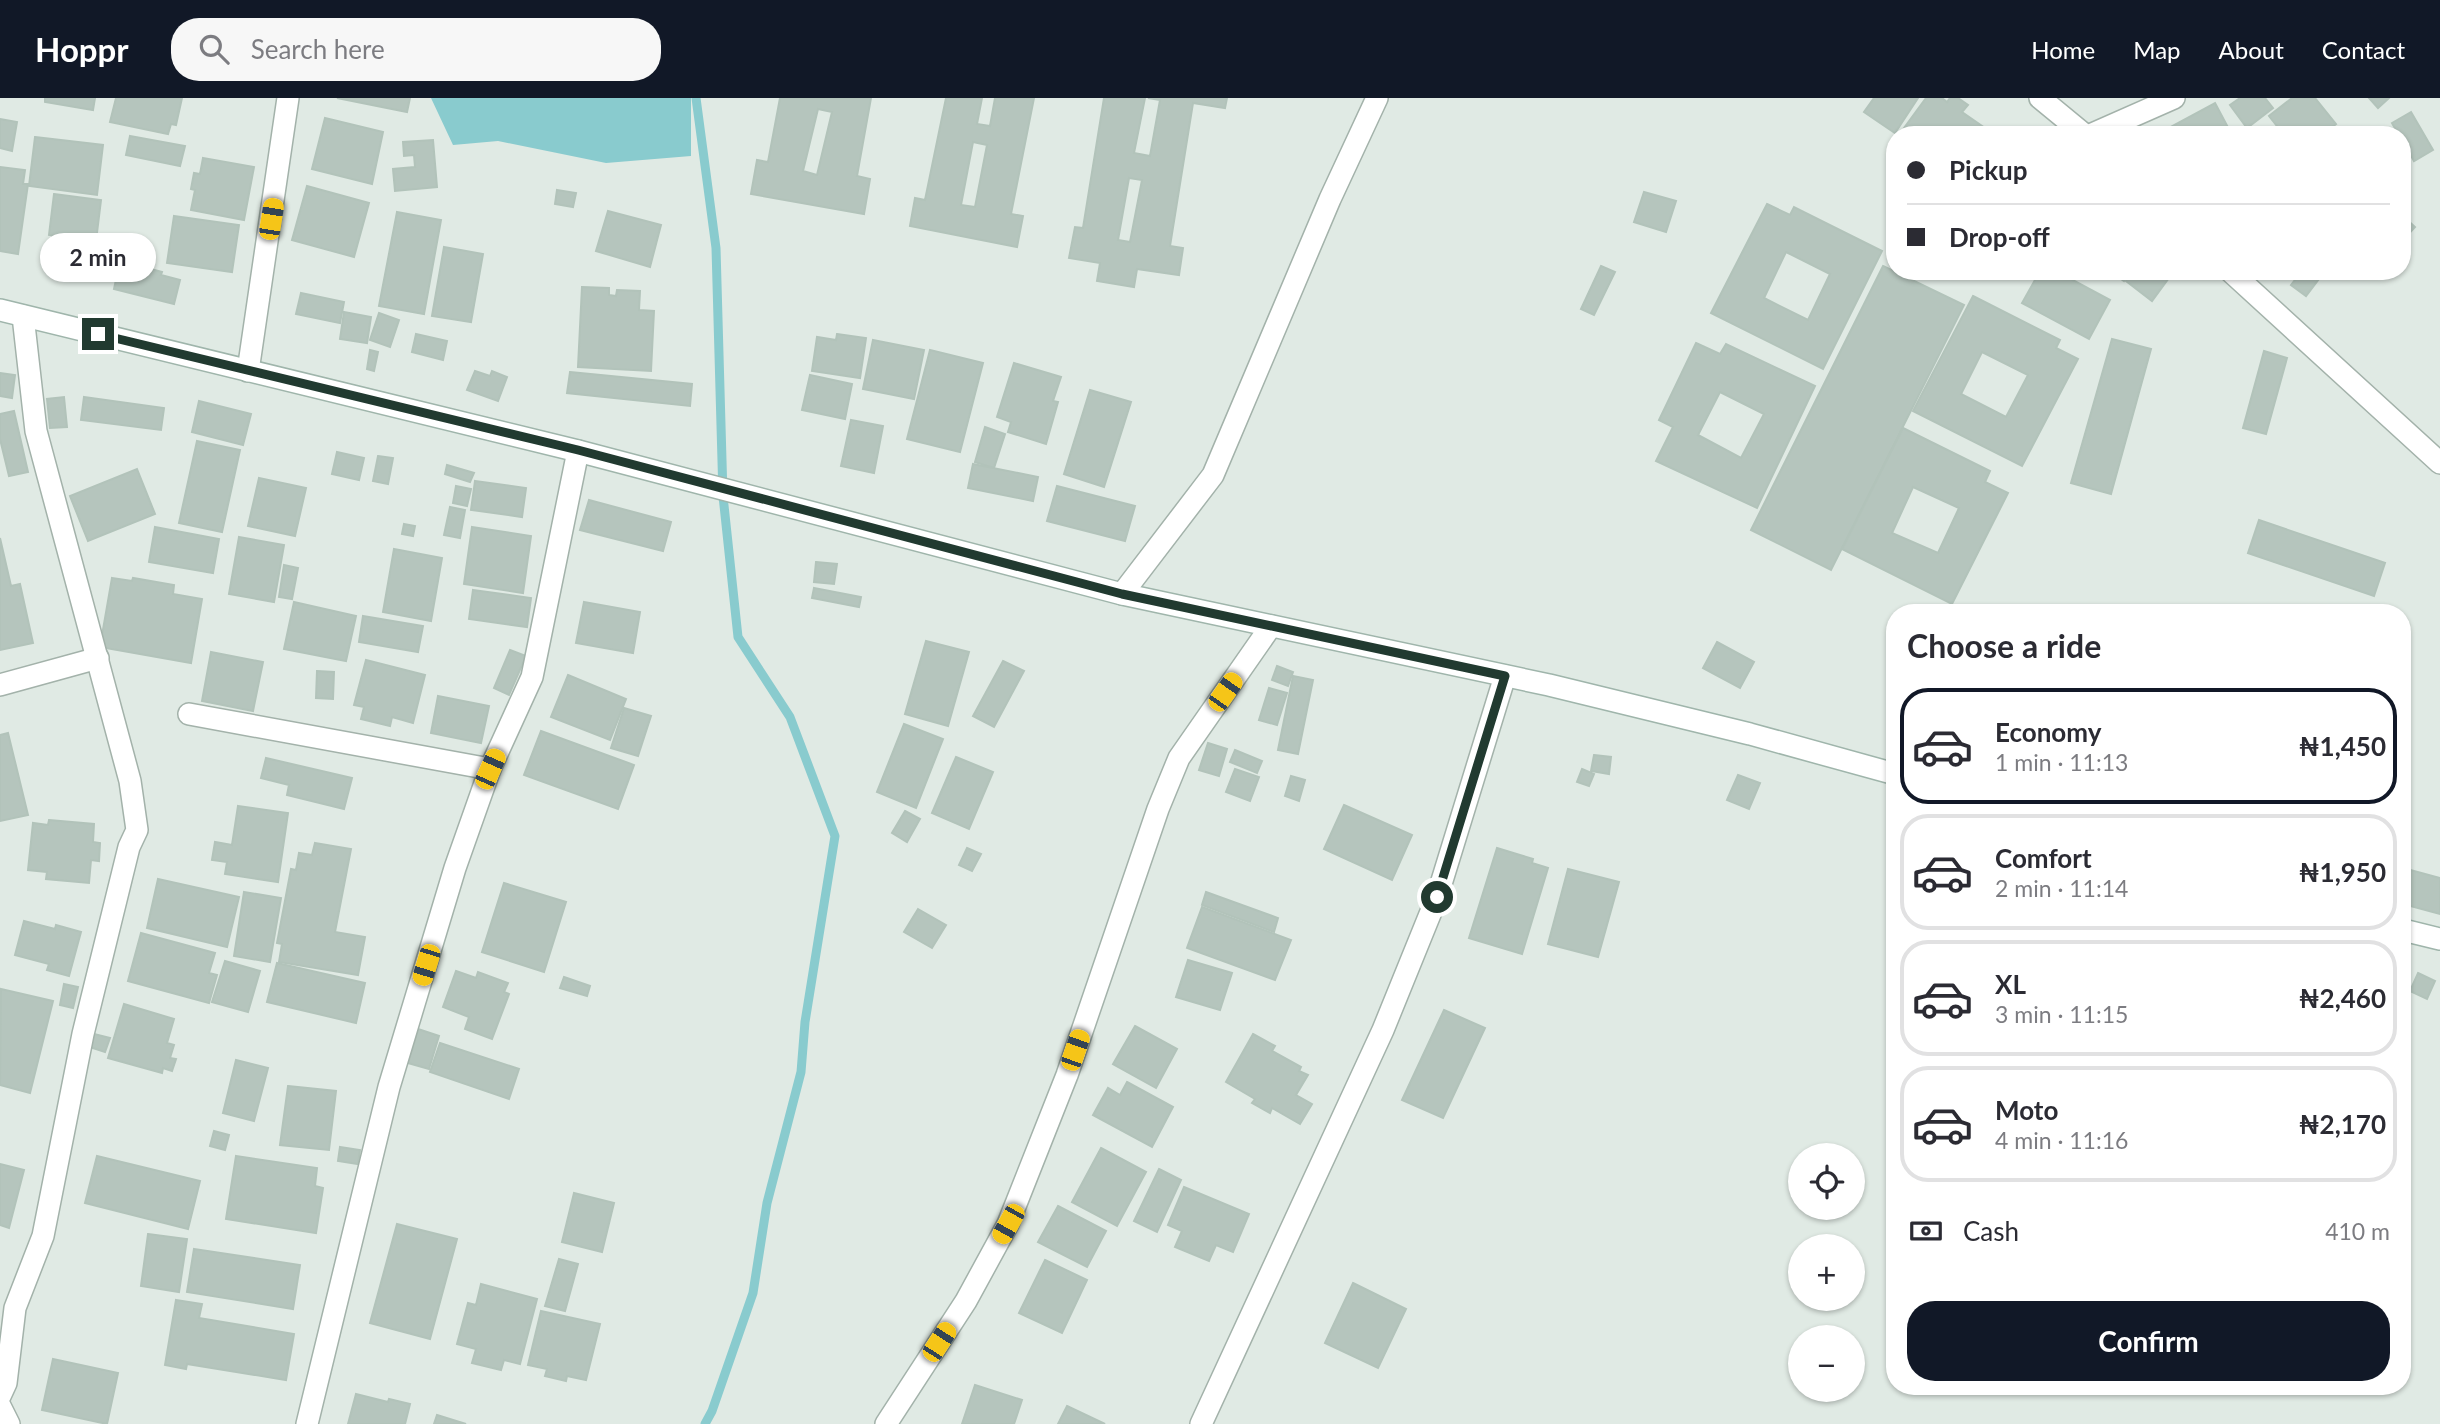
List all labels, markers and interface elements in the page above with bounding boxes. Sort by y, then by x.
search box [171,18,661,81]
text: Hoppr [35,29,129,69]
icon: search [195,30,233,68]
text: Search here [251,33,385,65]
text: Home [2031,35,2095,64]
text: Map [2133,35,2181,64]
text: About [2219,35,2284,64]
text: Contact [2322,35,2405,64]
text: Pickup [1949,154,2028,186]
car [258,197,285,241]
text: Drop-off [1949,221,2050,253]
callout: 2 min [40,232,156,282]
text: 2 min [69,243,127,271]
route end [82,318,114,350]
text: Choose a ride [1907,626,2101,665]
car [1205,669,1246,715]
icon: car [1911,715,1974,778]
text: Economy [1995,716,2101,748]
text: ₦1,450 [2299,730,2386,762]
car [472,746,509,792]
text: 1 min · 11:13 [1995,748,2128,776]
icon: car [1911,841,1974,904]
text: Comfort [1995,842,2092,874]
text: ₦1,950 [2299,856,2386,888]
text: 2 min · 11:14 [1995,874,2128,902]
route start [1421,881,1453,913]
car [410,942,443,988]
icon: car [1911,967,1974,1030]
text: XL [1995,968,2026,1000]
text: ₦2,460 [2299,982,2386,1014]
text: 3 min · 11:15 [1995,1000,2128,1028]
car [1059,1027,1092,1073]
icon: car [1911,1093,1974,1156]
text: Moto [1995,1094,2058,1126]
text: ₦2,170 [2299,1108,2386,1140]
text: 4 min · 11:16 [1995,1126,2128,1154]
map controls [1788,1143,1865,1402]
button: locate [1788,1143,1865,1220]
car [989,1201,1028,1247]
icon: cash [1907,1212,1945,1250]
text: Cash [1963,1215,2019,1247]
text: 410 m [2325,1217,2390,1245]
button: + [1788,1234,1865,1311]
button: Confirm [1907,1301,2390,1381]
car [919,1319,960,1365]
button: − [1788,1325,1865,1402]

